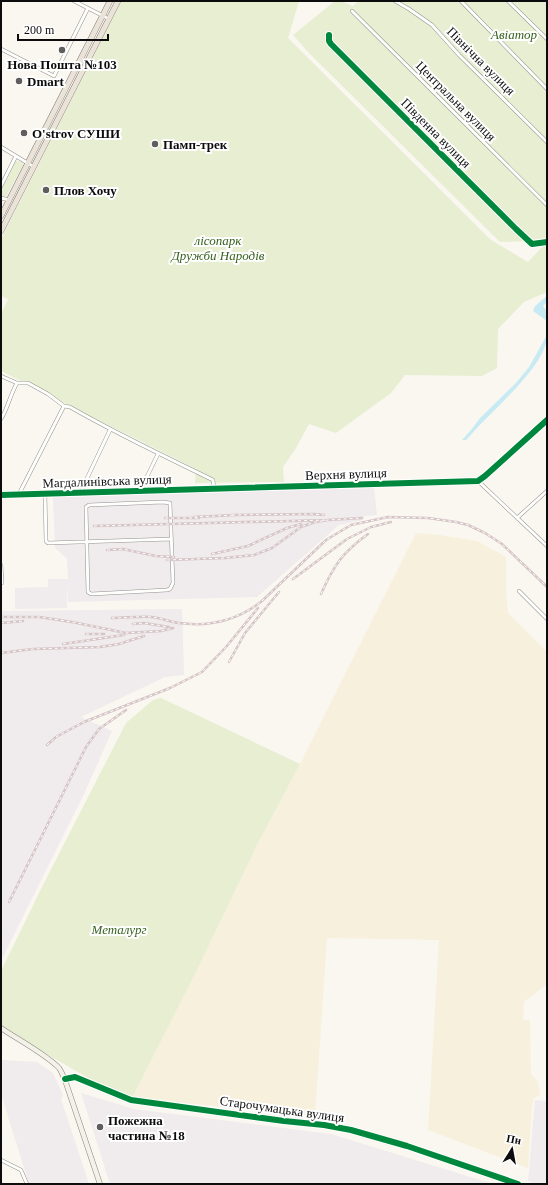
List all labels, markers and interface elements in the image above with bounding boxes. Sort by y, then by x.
scale bar [18,16,108,42]
text: 200 m [24,23,55,37]
street label: Північна вулиця [444,24,518,98]
park label: Авіатор [490,27,538,42]
marker: Нова Пошта №103 [57,45,67,55]
place label: Нова Пошта №103 [7,57,117,72]
street label: Центральна вулиця [413,58,499,144]
place label: Dmart [27,74,64,89]
marker: Dmart [14,76,24,86]
street label: Південна вулиця [398,95,474,171]
place label: O'strov СУШИ [32,126,120,141]
marker: O'strov СУШИ [19,128,29,138]
place label: Памп-трек [163,137,228,152]
marker: Памп-трек [150,139,160,149]
place label: Плов Хочу [54,183,117,198]
marker: Плов Хочу [41,185,51,195]
park label: лісопарк Дружби Народів [170,233,265,263]
street label: Верхня вулиця [305,465,387,483]
street label: Магдалинівська вулиця [42,471,172,491]
park label: Металург [91,922,146,937]
street label: Старочумацька вулиця [219,1093,345,1125]
place label: Пожежна частина №18 [108,1113,185,1143]
marker: Пожежна частина №18 [95,1122,105,1132]
north arrow [492,1129,532,1169]
text: Пн [505,1132,523,1147]

